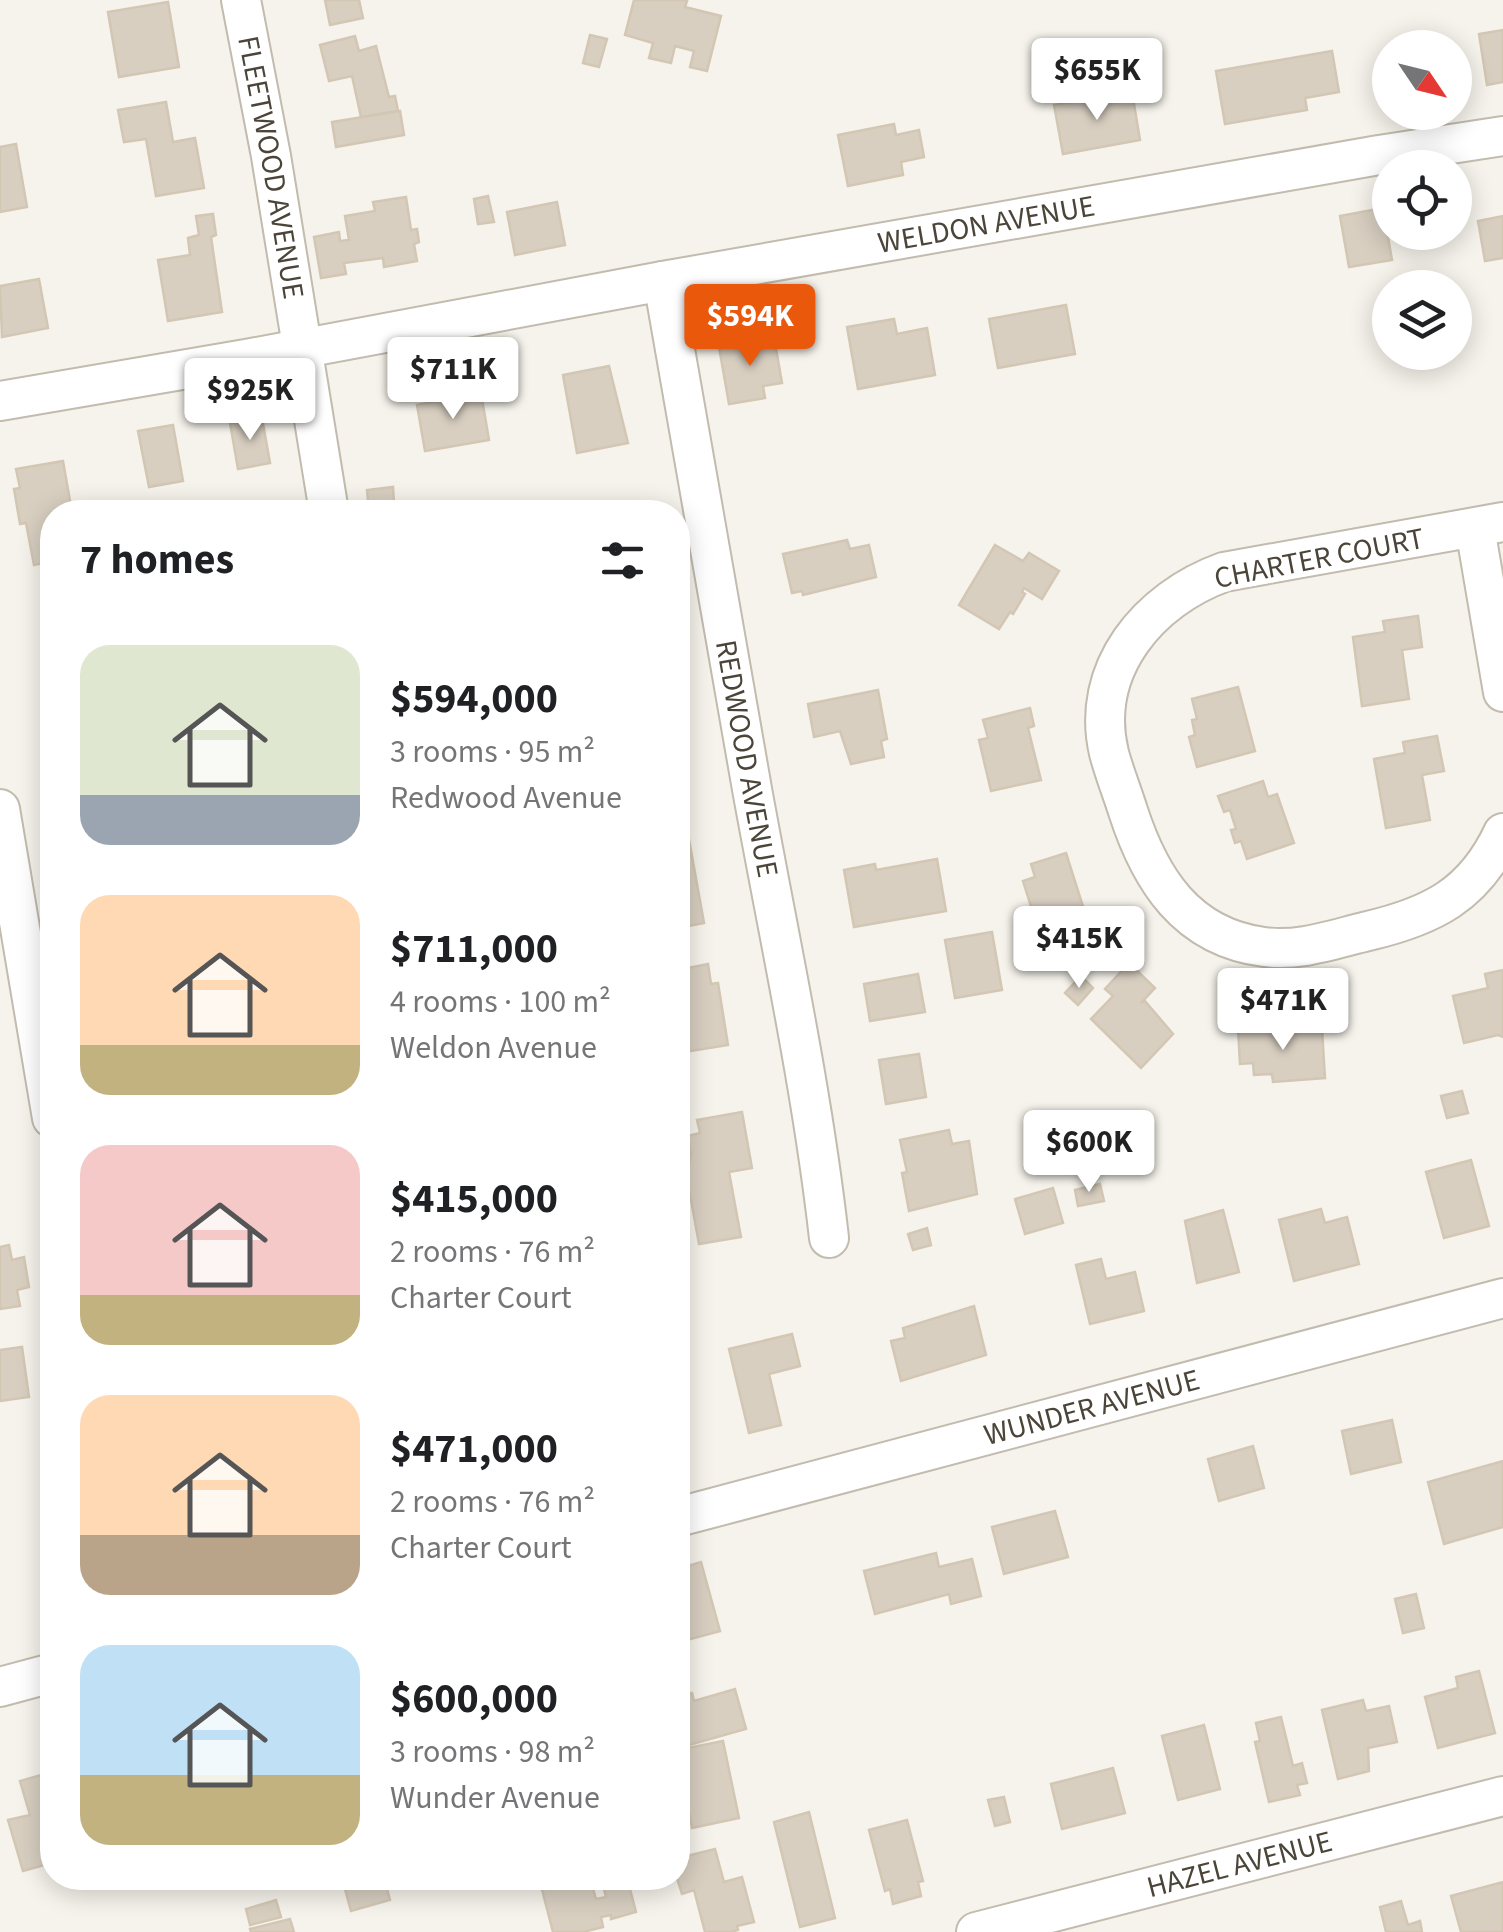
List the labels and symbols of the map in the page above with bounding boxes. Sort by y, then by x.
north arrow [1372,30,1472,130]
street label: FLEETWOOD AVENUE [226,32,315,302]
pin: $655K [1027,38,1167,123]
street label: WELDON AVENUE [874,184,1098,265]
pin: $594K [680,284,820,369]
pin: $711K [383,337,523,422]
pin: $925K [180,358,320,443]
street label: CHARTER COURT [1211,517,1428,600]
street label: REDWOOD AVENUE [704,637,789,881]
pin: $415K [1009,906,1149,991]
pin: $471K [1213,968,1353,1053]
pin: $600K [1019,1110,1159,1195]
street label: WUNDER AVENUE [979,1358,1204,1457]
street label: HAZEL AVENUE [1142,1820,1337,1909]

